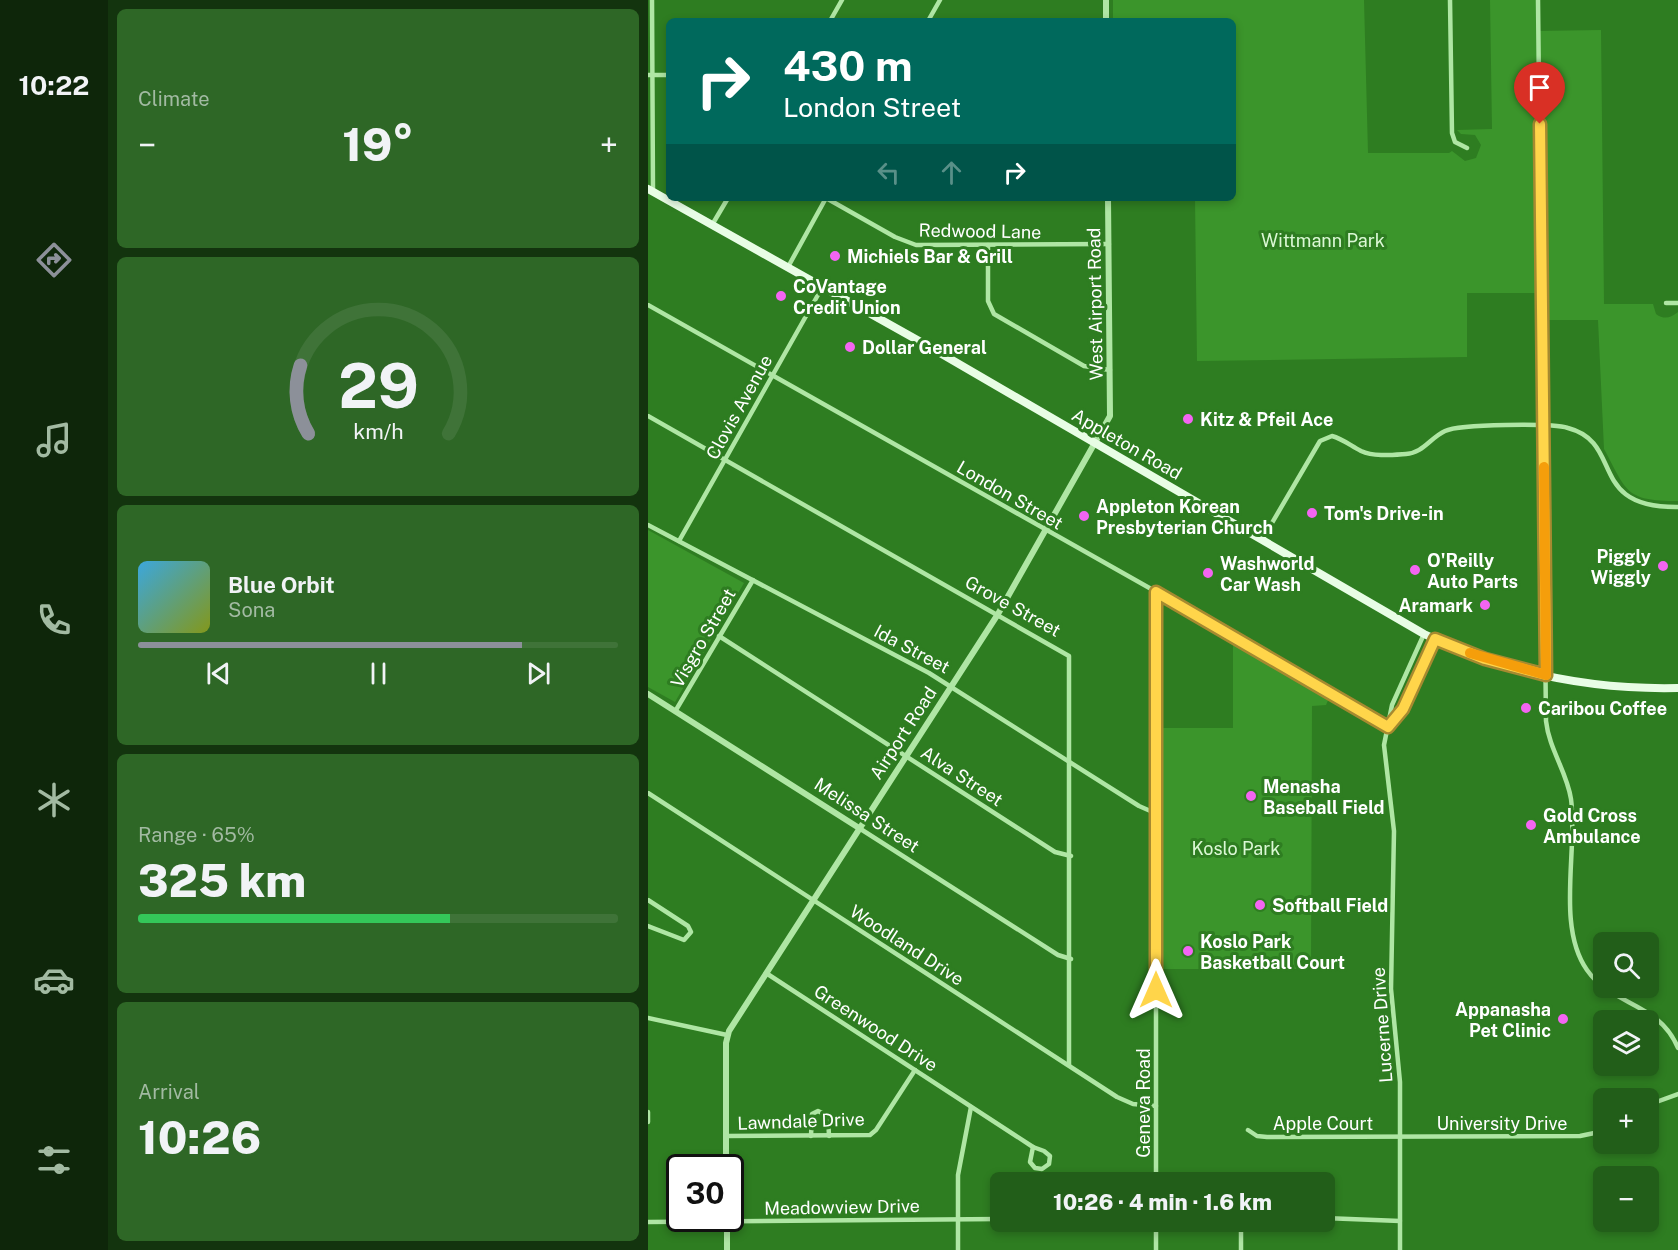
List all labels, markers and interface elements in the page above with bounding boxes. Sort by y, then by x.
text: 430 m [783,41,913,90]
icon: right [684,42,762,120]
pin [1514,62,1565,124]
text: 10:22 [18,69,90,101]
icon: arrive [1523,71,1556,104]
text: Climate [138,87,210,111]
text: London Street [783,91,961,123]
text: 19° [342,118,414,171]
text: − [138,126,156,164]
text: + [600,126,618,164]
icon: left [872,156,905,189]
icon: ahead [935,156,968,189]
icon: right [998,156,1031,189]
street label: Redwood Lane [918,219,1042,243]
street label: West Airport Road [1083,227,1107,381]
park label: Wittmann Park [1261,230,1385,251]
icon: directions [33,239,75,281]
place label: Michiels Bar & Grill [847,246,1013,267]
marker: Michiels Bar & Grill [828,249,842,263]
place label: CoVantage Credit Union [793,276,901,318]
marker: CoVantage Credit Union [774,289,788,303]
place label: Dollar General [862,337,987,358]
marker: Dollar General [843,340,857,354]
text: 29 [338,349,418,422]
street label: Clovis Avenue [702,351,776,463]
street label: Appleton Road [1068,404,1186,484]
place label: Kitz & Pfeil Ace [1200,409,1333,430]
marker: Kitz & Pfeil Ace [1181,412,1195,426]
icon: music [33,419,75,461]
text: km/h [353,419,403,444]
street label: London Street [953,456,1067,534]
place label: Appleton Korean Presbyterian Church [1096,496,1273,538]
place label: Tom's Drive-in [1324,503,1444,524]
marker: Tom's Drive-in [1305,506,1319,520]
marker: Appleton Korean Presbyterian Church [1077,509,1091,523]
place label: Piggly Wiggly [1591,546,1651,588]
place label: O'Reilly Auto Parts [1427,550,1518,592]
place label: Washworld Car Wash [1220,553,1314,595]
marker: Piggly Wiggly [1656,559,1670,573]
marker: O'Reilly Auto Parts [1408,563,1422,577]
marker: Washworld Car Wash [1201,566,1215,580]
street label: Grove Street [962,571,1064,641]
text: Blue Orbit [228,572,335,598]
street label: Visgro Street [666,585,740,691]
place label: Aramark [1398,595,1474,616]
text: Sona [228,598,275,622]
marker: Aramark [1478,598,1492,612]
icon: phone [33,599,75,641]
street label: Ida Street [871,620,953,678]
icon: previous [202,657,235,690]
icon: pause [362,657,395,690]
icon: next [522,657,555,690]
street label: Airport Road [865,683,941,783]
place label: Caribou Coffee [1538,698,1667,719]
marker: Caribou Coffee [1519,701,1533,715]
street label: Alva Street [917,742,1007,810]
street label: Melissa Street [811,773,923,857]
place label: Menasha Baseball Field [1263,776,1385,818]
icon: climate [33,779,75,821]
marker: Menasha Baseball Field [1244,789,1258,803]
place label: Gold Cross Ambulance [1543,805,1641,847]
marker: Gold Cross Ambulance [1524,818,1538,832]
text: Range · 65% [138,823,255,847]
park label: Koslo Park [1192,838,1280,859]
text: 325 km [138,854,306,907]
place label: Softball Field [1272,895,1388,916]
marker: Softball Field [1253,898,1267,912]
street label: Woodland Drive [846,900,968,990]
place label: Koslo Park Basketball Court [1200,931,1345,973]
map controls [1593,932,1659,1232]
button: search [1593,932,1659,998]
marker: Koslo Park Basketball Court [1181,944,1195,958]
position arrow [1124,958,1188,1022]
icon: car [33,959,75,1001]
street label: Lucerne Drive [1367,967,1397,1083]
street label: Greenwood Drive [810,980,942,1076]
place label: Appanasha Pet Clinic [1455,999,1551,1041]
button: layers [1593,1010,1659,1076]
marker: Appanasha Pet Clinic [1556,1012,1570,1026]
street label: Geneva Road [1133,1048,1154,1158]
text: Arrival [138,1080,200,1104]
button: + [1593,1088,1659,1154]
street label: Lawndale Drive [737,1108,865,1134]
text: 10:26 [138,1111,261,1164]
street label: Apple Court [1273,1113,1373,1134]
street label: University Drive [1436,1113,1568,1134]
icon: filters [33,1139,75,1181]
speed limit sign: 30 [666,1154,744,1232]
button: − [1593,1166,1659,1232]
text: 10:26 · 4 min · 1.6 km [1053,1189,1272,1215]
street label: Meadowview Drive [764,1195,920,1219]

